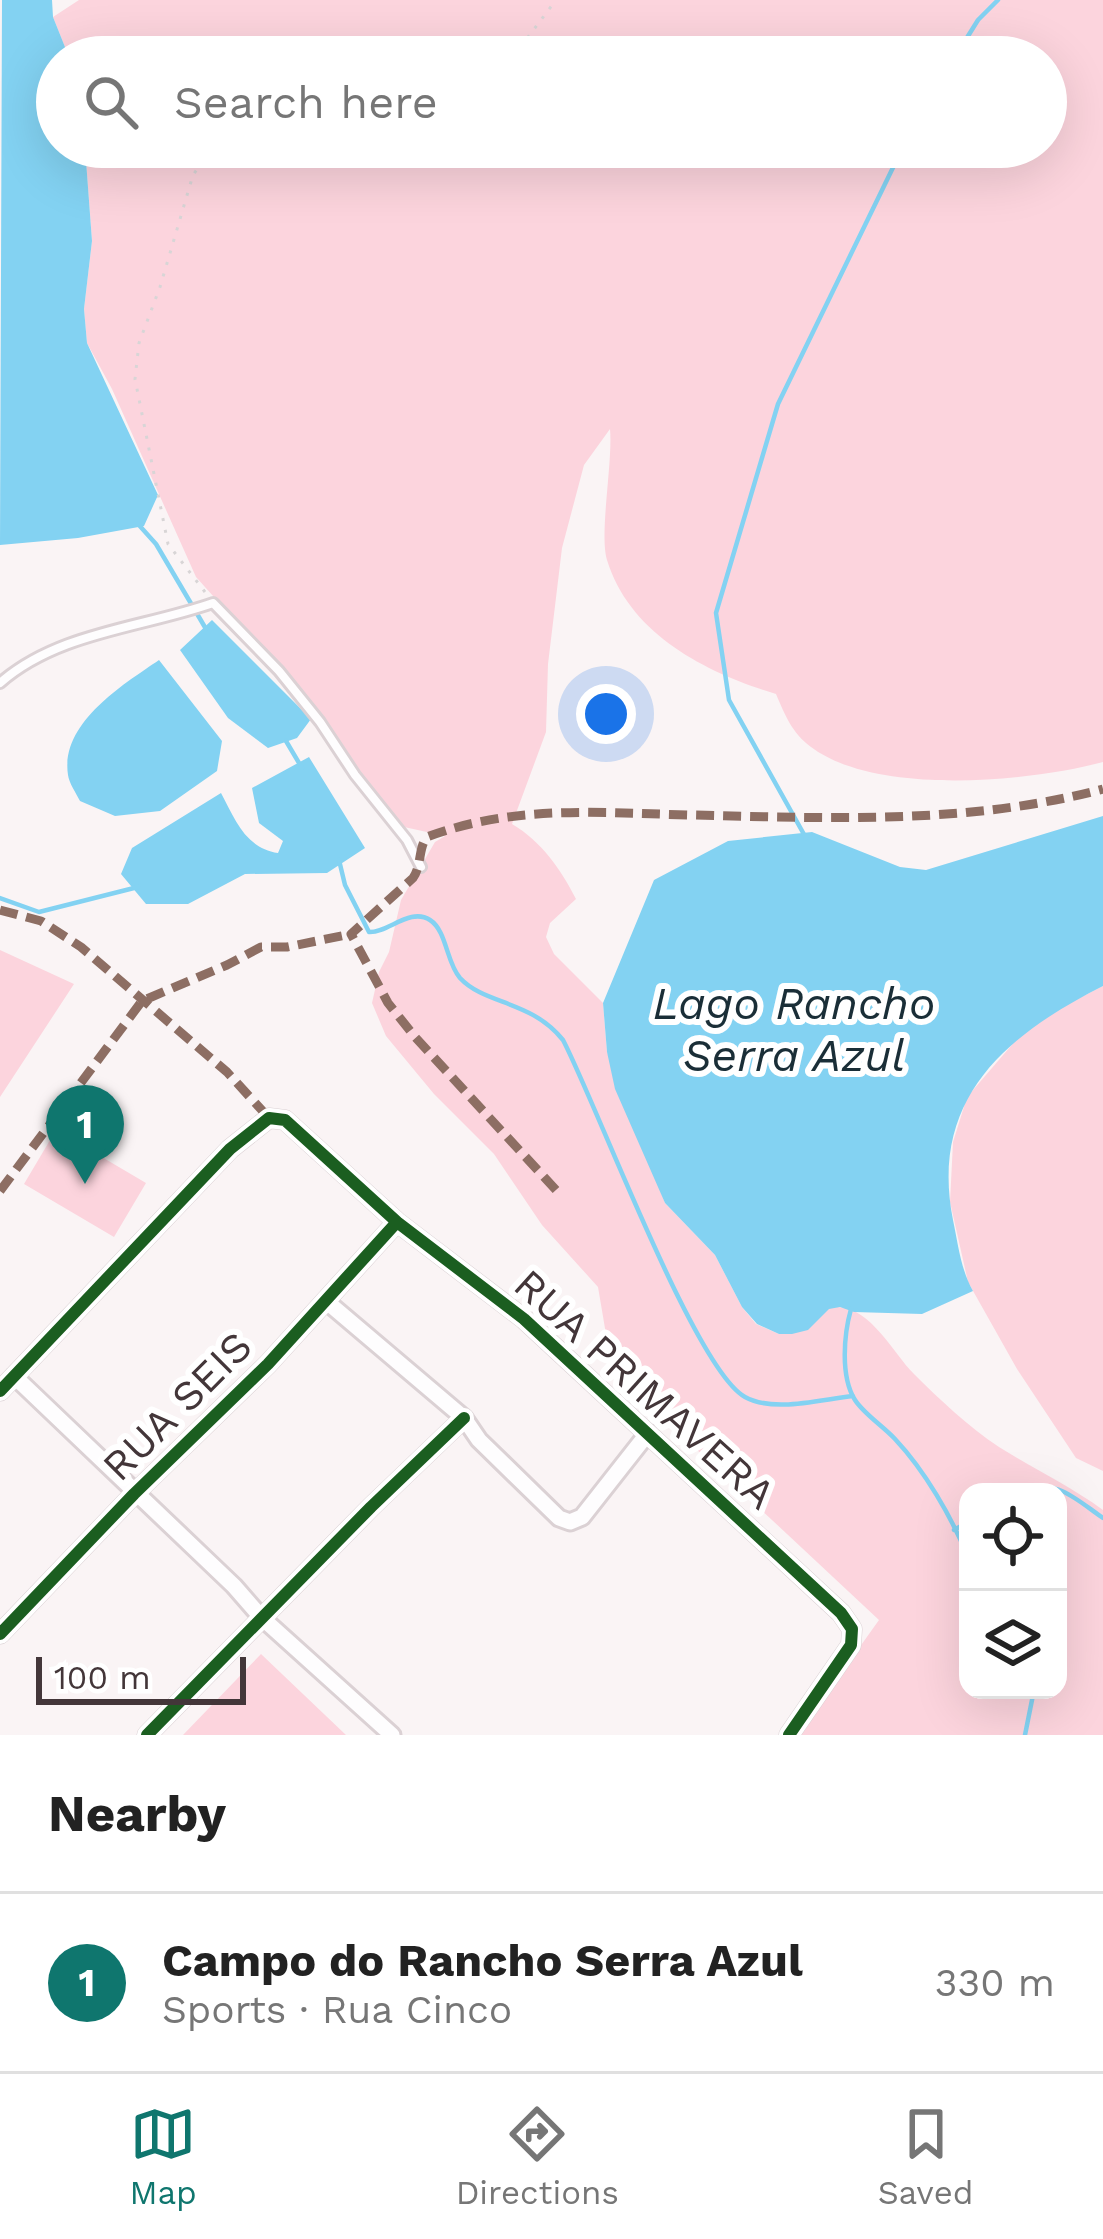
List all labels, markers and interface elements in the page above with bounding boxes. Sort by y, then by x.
search box [36,36,1067,168]
icon: search [78,69,144,135]
text: Search here [174,76,438,129]
your location [576,684,636,744]
water label: Lago Rancho Serra Azul [653,977,935,1082]
pin: 1 [46,1085,124,1184]
street label: RUA PRIMAVERA [505,1259,785,1519]
street label: RUA SEIS [92,1321,262,1491]
map controls [959,1483,1067,1699]
button: locate [959,1483,1067,1591]
button: layers [959,1591,1067,1699]
scale bar [36,1651,246,1704]
text: 100 m [54,1658,151,1697]
text: Nearby [48,1784,226,1843]
text: Campo do Rancho Serra Azul [162,1934,803,1987]
text: 1 [79,1960,95,2005]
text: 330 m [935,1960,1055,2005]
text: Sports · Rua Cinco [162,1987,512,2032]
tab: Map [129,2101,197,2212]
tab: Directions [456,2101,619,2212]
tab: Saved [878,2101,974,2212]

